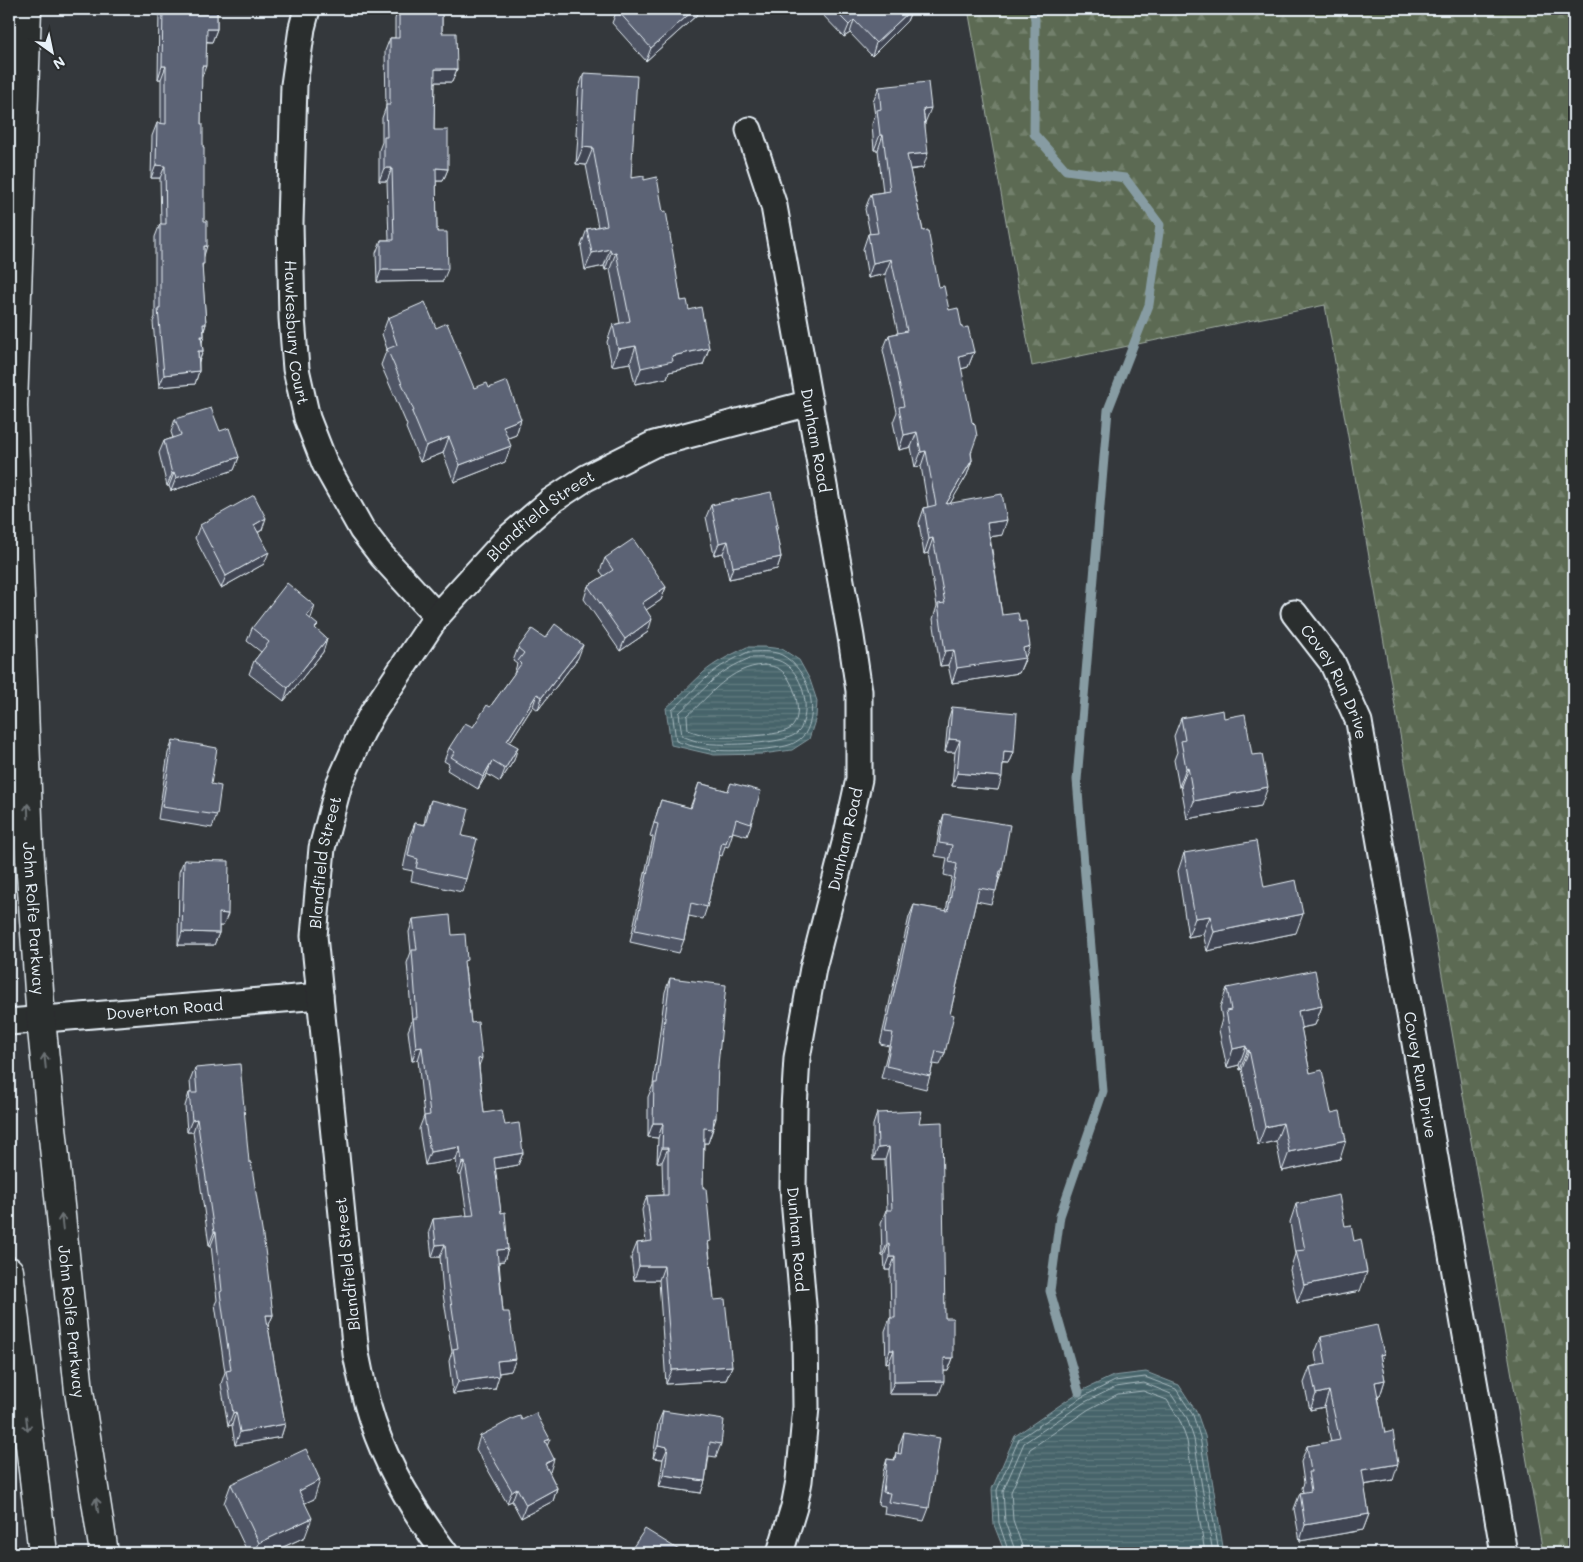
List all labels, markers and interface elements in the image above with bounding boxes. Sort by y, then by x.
north arrow [28,28,78,78]
text: N [50,52,69,74]
street label: Hawkesbury Court [281,260,315,407]
street label: Dunham Road [797,386,836,494]
street label: Blandfield Street [481,465,598,565]
street label: Covey Run Drive [1296,620,1373,741]
street label: Dunham Road [822,785,867,893]
street label: Blandfield Street [304,794,345,930]
one-way arrow [23,804,33,820]
street label: John Rolfe Parkway [19,841,50,996]
street label: Doverton Road [105,993,224,1024]
street label: Covey Run Drive [1400,1010,1442,1140]
one-way arrow [40,1053,50,1069]
street label: Dunham Road [783,1186,813,1293]
street label: Blandfield Street [329,1196,364,1332]
one-way arrow [57,1215,67,1231]
street label: John Rolfe Parkway [54,1244,91,1399]
one-way arrow [22,1416,32,1432]
one-way arrow [91,1497,101,1513]

